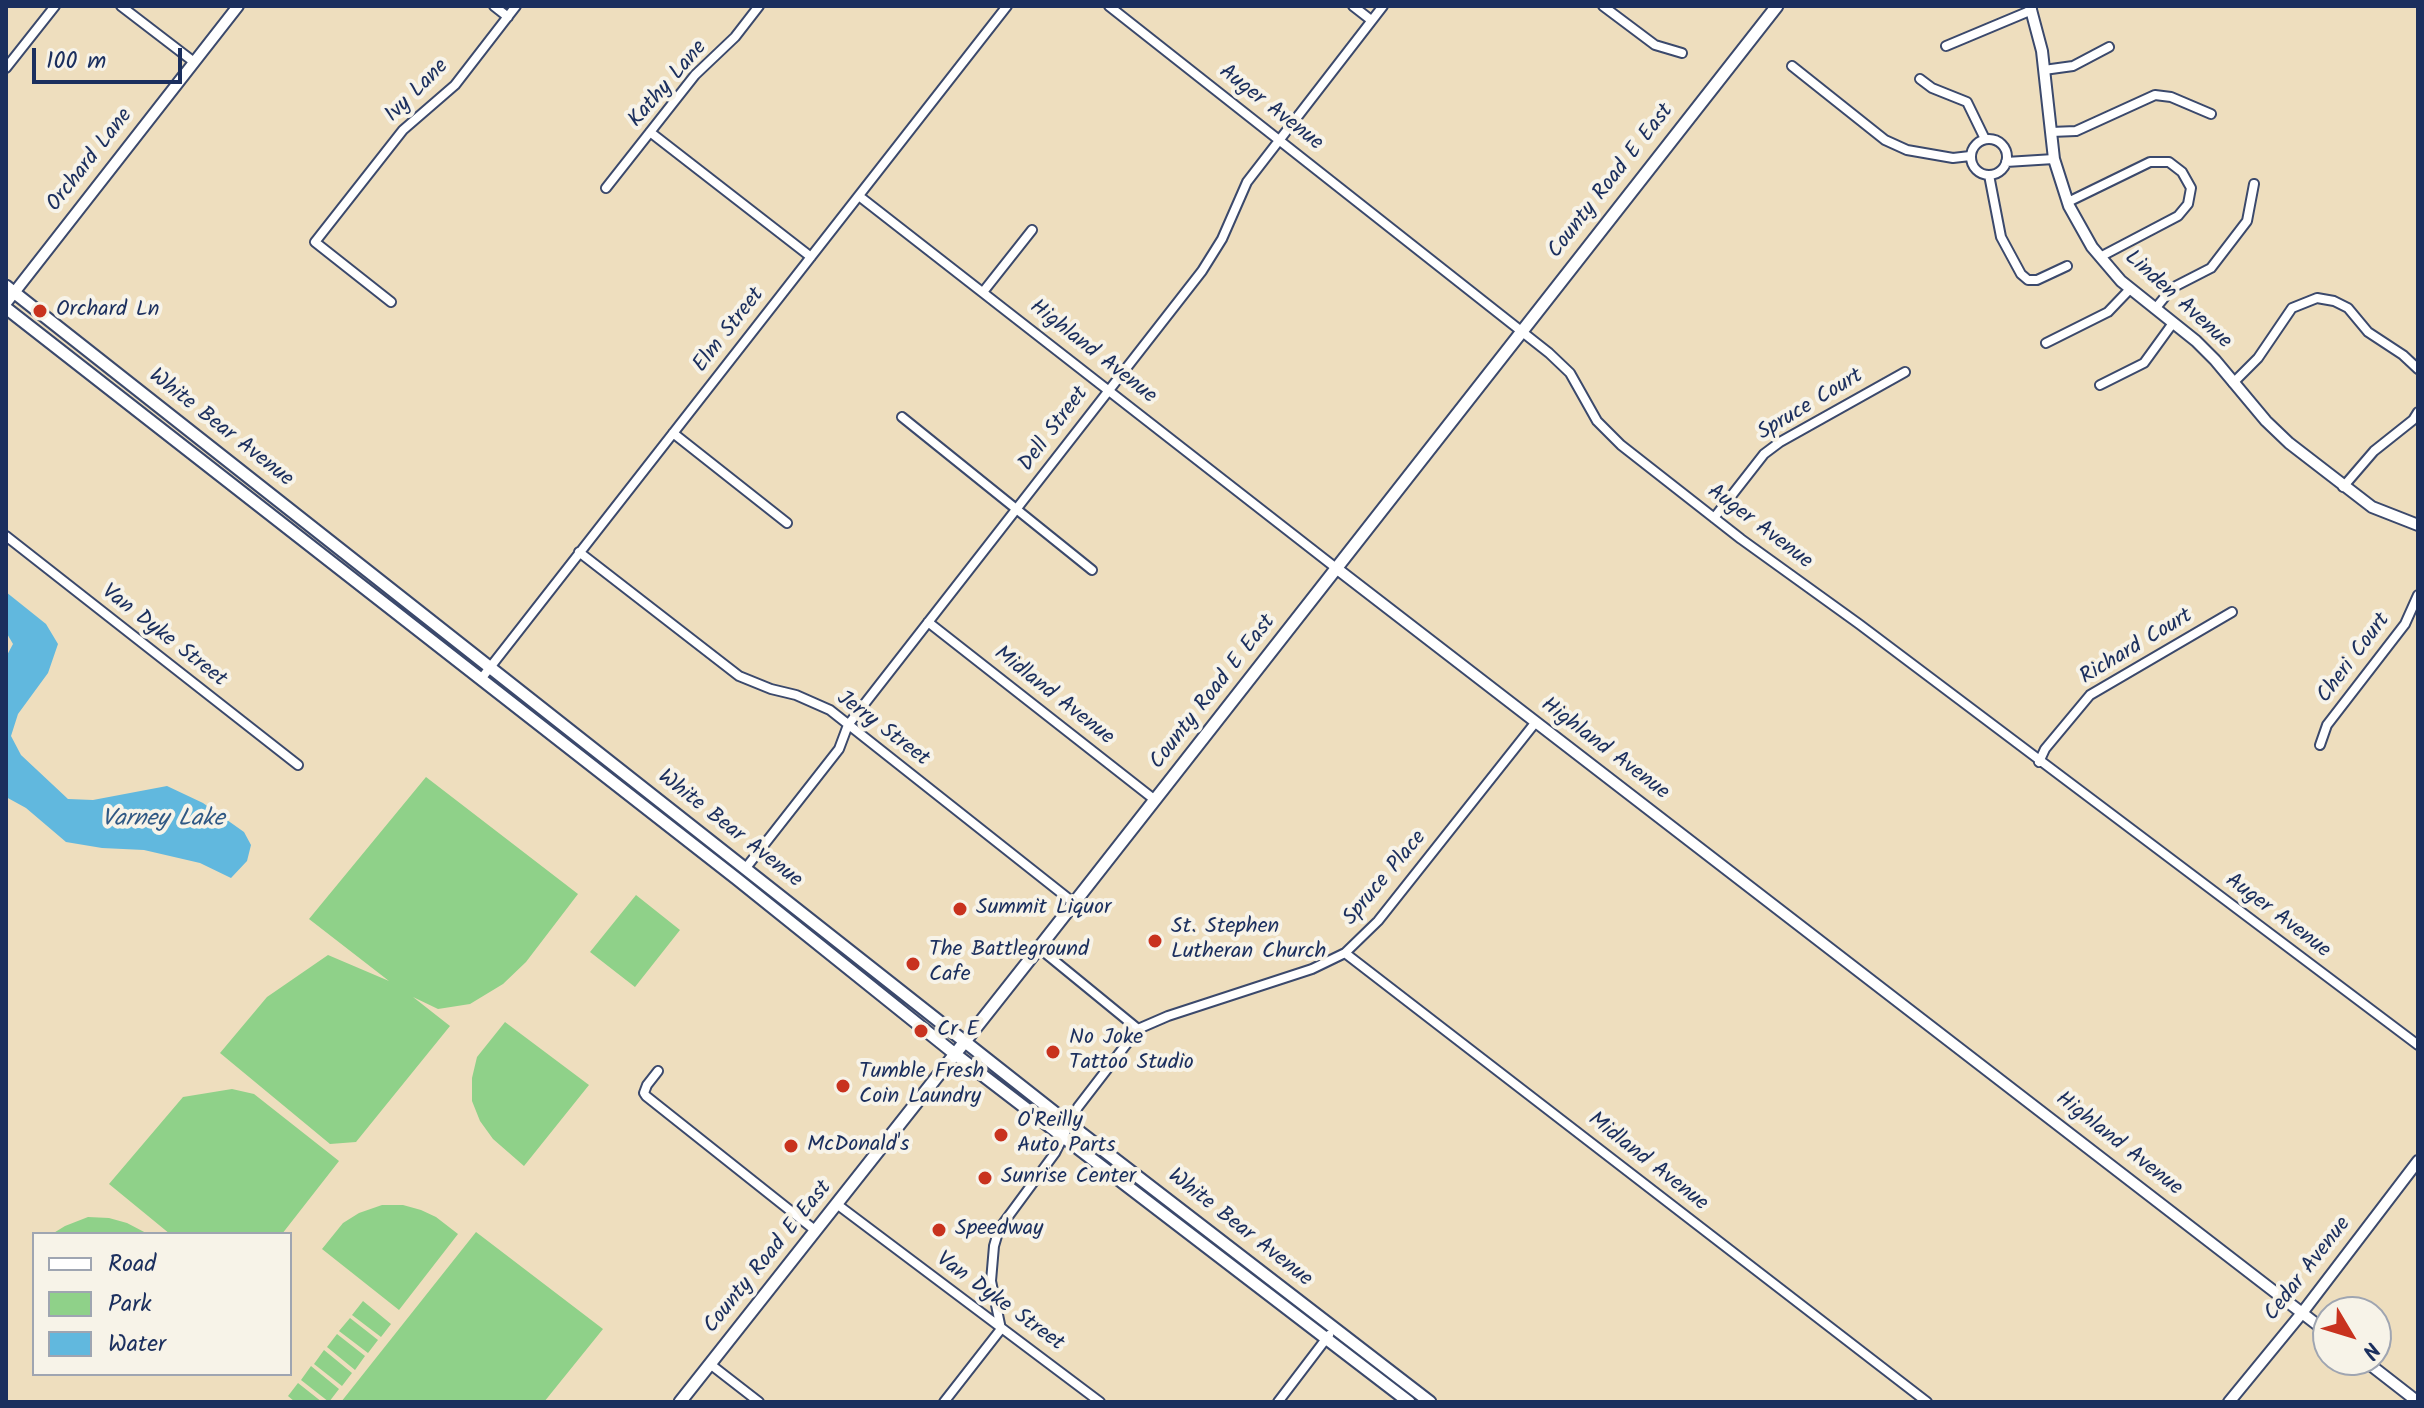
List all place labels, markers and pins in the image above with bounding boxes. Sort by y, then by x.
place label: Orchard Ln [56,298,159,324]
marker: Orchard Ln [31,302,49,320]
place label: Summit Liquor [976,896,1111,922]
marker: Summit Liquor [951,900,969,918]
place label: St. Stephen Lutheran Church [1171,915,1326,966]
marker: St. Stephen Lutheran Church [1146,932,1164,950]
place label: The Battleground Cafe [929,938,1089,990]
marker: The Battleground Cafe [904,955,922,973]
place label: Cr E [937,1018,979,1044]
marker: Cr E [912,1022,930,1040]
place label: No Joke Tattoo Studio [1069,1026,1194,1078]
marker: No Joke Tattoo Studio [1044,1043,1062,1061]
place label: Tumble Fresh Coin Laundry [859,1060,984,1112]
marker: Tumble Fresh Coin Laundry [834,1077,852,1095]
place label: O'Reilly Auto Parts [1017,1109,1116,1160]
marker: O'Reilly Auto Parts [992,1126,1010,1144]
place label: McDonald's [807,1133,909,1159]
marker: McDonald's [782,1137,800,1155]
place label: Sunrise Center [1001,1165,1136,1191]
marker: Sunrise Center [976,1169,994,1187]
place label: Speedway [955,1217,1043,1243]
marker: Speedway [930,1221,948,1239]

